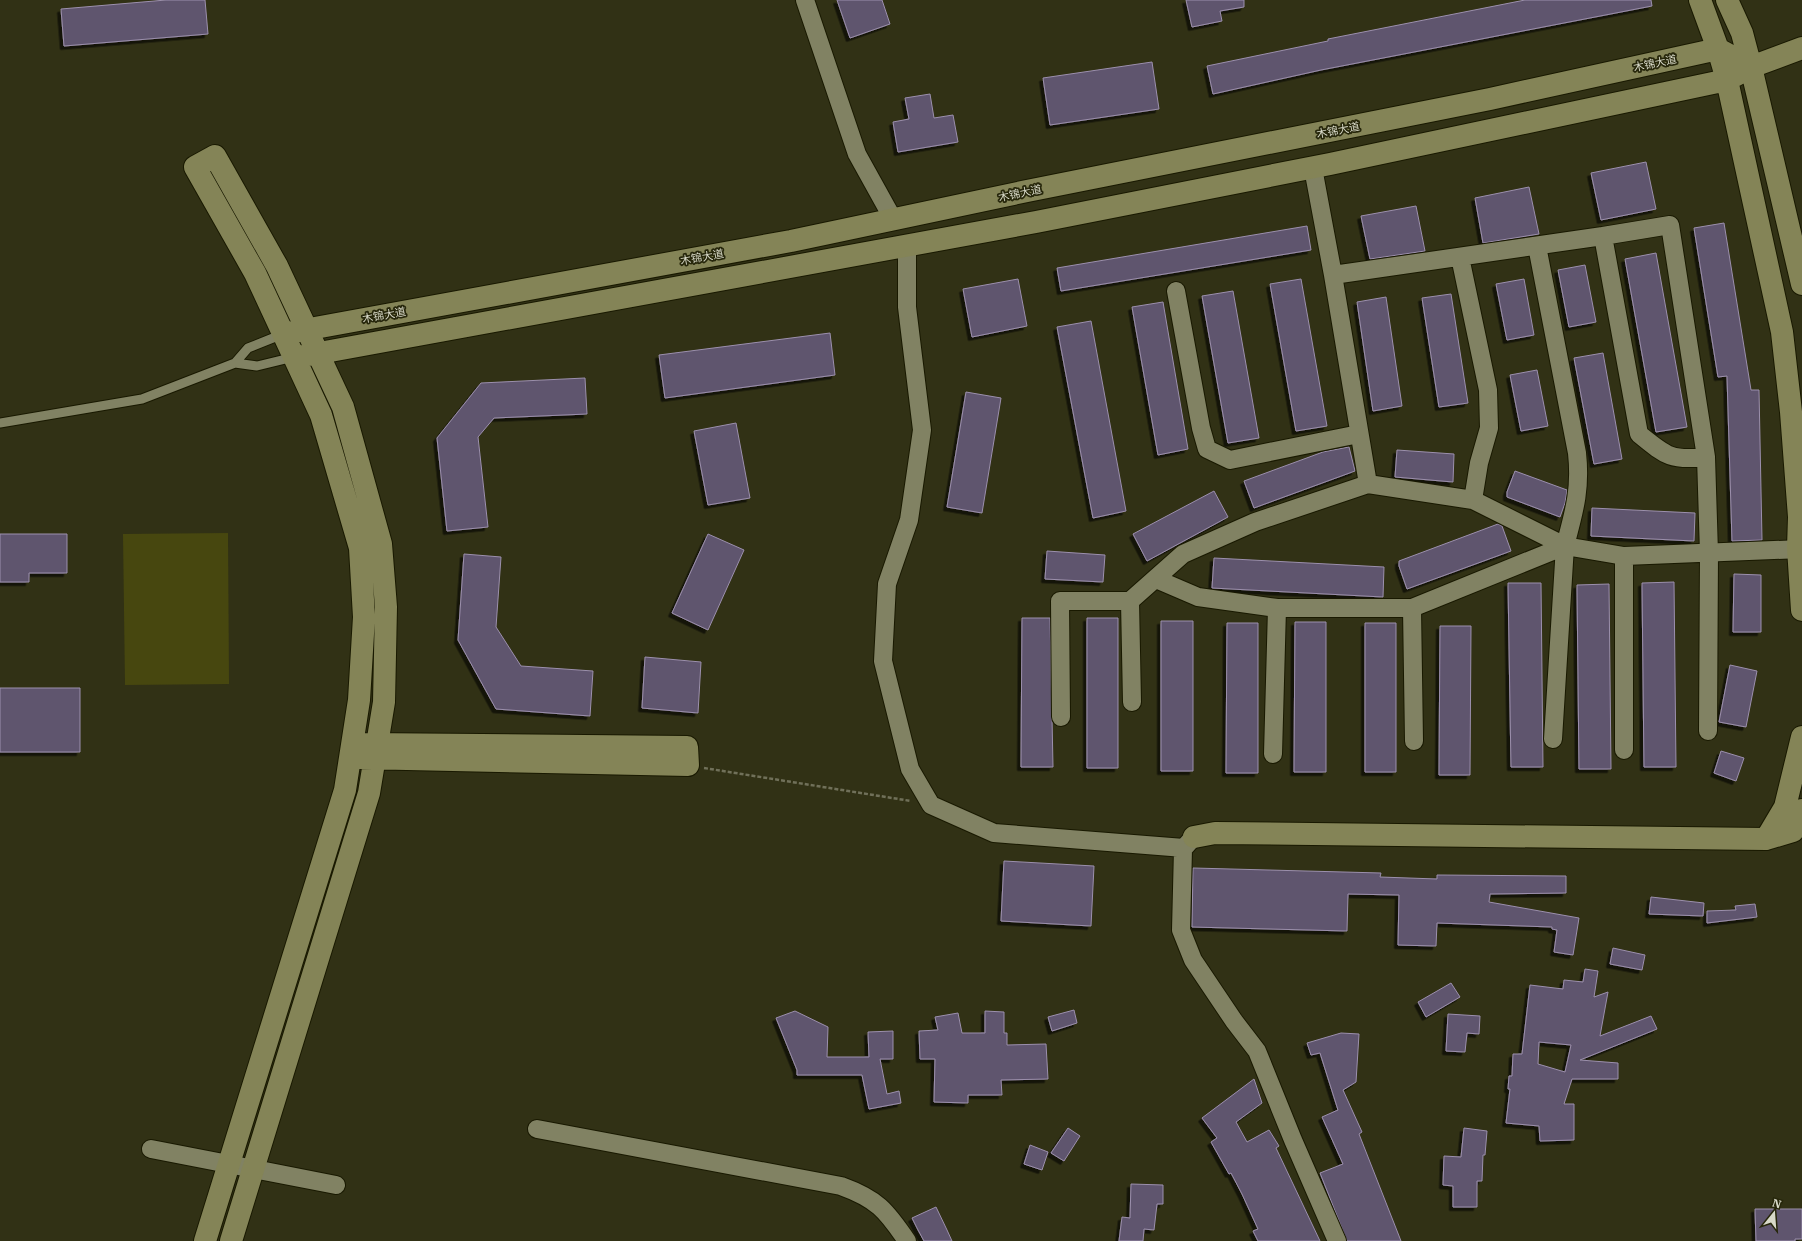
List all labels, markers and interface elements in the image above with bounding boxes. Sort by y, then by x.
street label: 木锦大道 [1632,52,1678,74]
street label: 木锦大道 [1315,119,1361,141]
street label: 木锦大道 [997,182,1043,204]
street label: 木锦大道 [679,246,725,268]
street label: 木锦大道 [361,304,407,326]
north arrow [1754,1193,1794,1233]
text: N [1771,1195,1783,1211]

